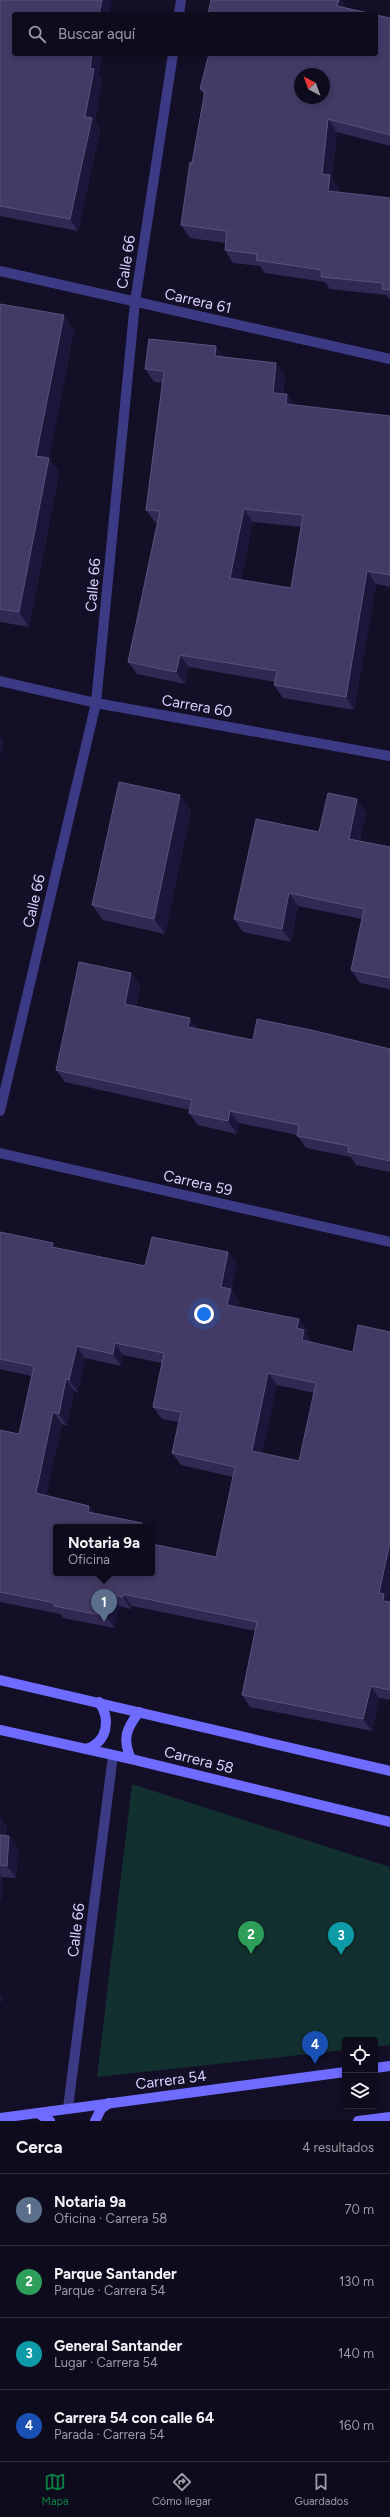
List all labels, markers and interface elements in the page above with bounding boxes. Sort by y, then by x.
search box [12,12,378,56]
icon: search [26,23,48,45]
text: Buscar aquí [58,25,135,43]
north arrow [294,68,330,104]
street label: Calle 66 [113,233,139,290]
street label: Carrera 61 [163,285,233,317]
street label: Calle 66 [82,557,104,613]
street label: Carrera 60 [160,691,234,721]
street label: Calle 66 [19,872,49,929]
street label: Carrera 59 [162,1166,234,1200]
your location [194,1304,214,1324]
popup [53,1524,155,1576]
text: Notaria 9a [68,1534,140,1552]
text: Oficina [68,1552,110,1567]
pin: 1 [91,1589,117,1622]
street label: Carrera 58 [162,1743,236,1777]
street label: Calle 66 [64,1902,88,1958]
pin: 2 [238,1921,264,1954]
pin: 3 [328,1922,354,1955]
pin: 4 [302,2031,328,2064]
map controls [342,2037,378,2109]
button: locate [342,2037,378,2073]
street label: Carrera 54 [135,2067,207,2093]
button: layers [342,2073,378,2109]
text: Cerca [16,2137,63,2157]
text: 4 resultados [302,2140,374,2155]
text: Notaria 9a [54,2193,126,2211]
text: 1 [26,2202,32,2217]
text: 70 m [344,2202,374,2217]
text: Oficina · Carrera 58 [54,2211,167,2226]
text: Parque Santander [54,2265,177,2283]
text: 2 [25,2274,33,2289]
text: 130 m [339,2274,374,2289]
text: Parque · Carrera 54 [54,2283,166,2298]
text: General Santander [54,2337,182,2355]
text: 3 [25,2346,33,2361]
text: 140 m [338,2346,374,2361]
text: Lugar · Carrera 54 [54,2355,158,2370]
text: Carrera 54 con calle 64 [54,2409,214,2427]
text: 4 [25,2418,33,2433]
text: 160 m [339,2418,374,2433]
text: Parada · Carrera 54 [54,2427,165,2442]
tab: Mapa [42,2471,69,2508]
tab: Cómo llegar [152,2471,211,2508]
tab: Guardados [295,2471,348,2508]

